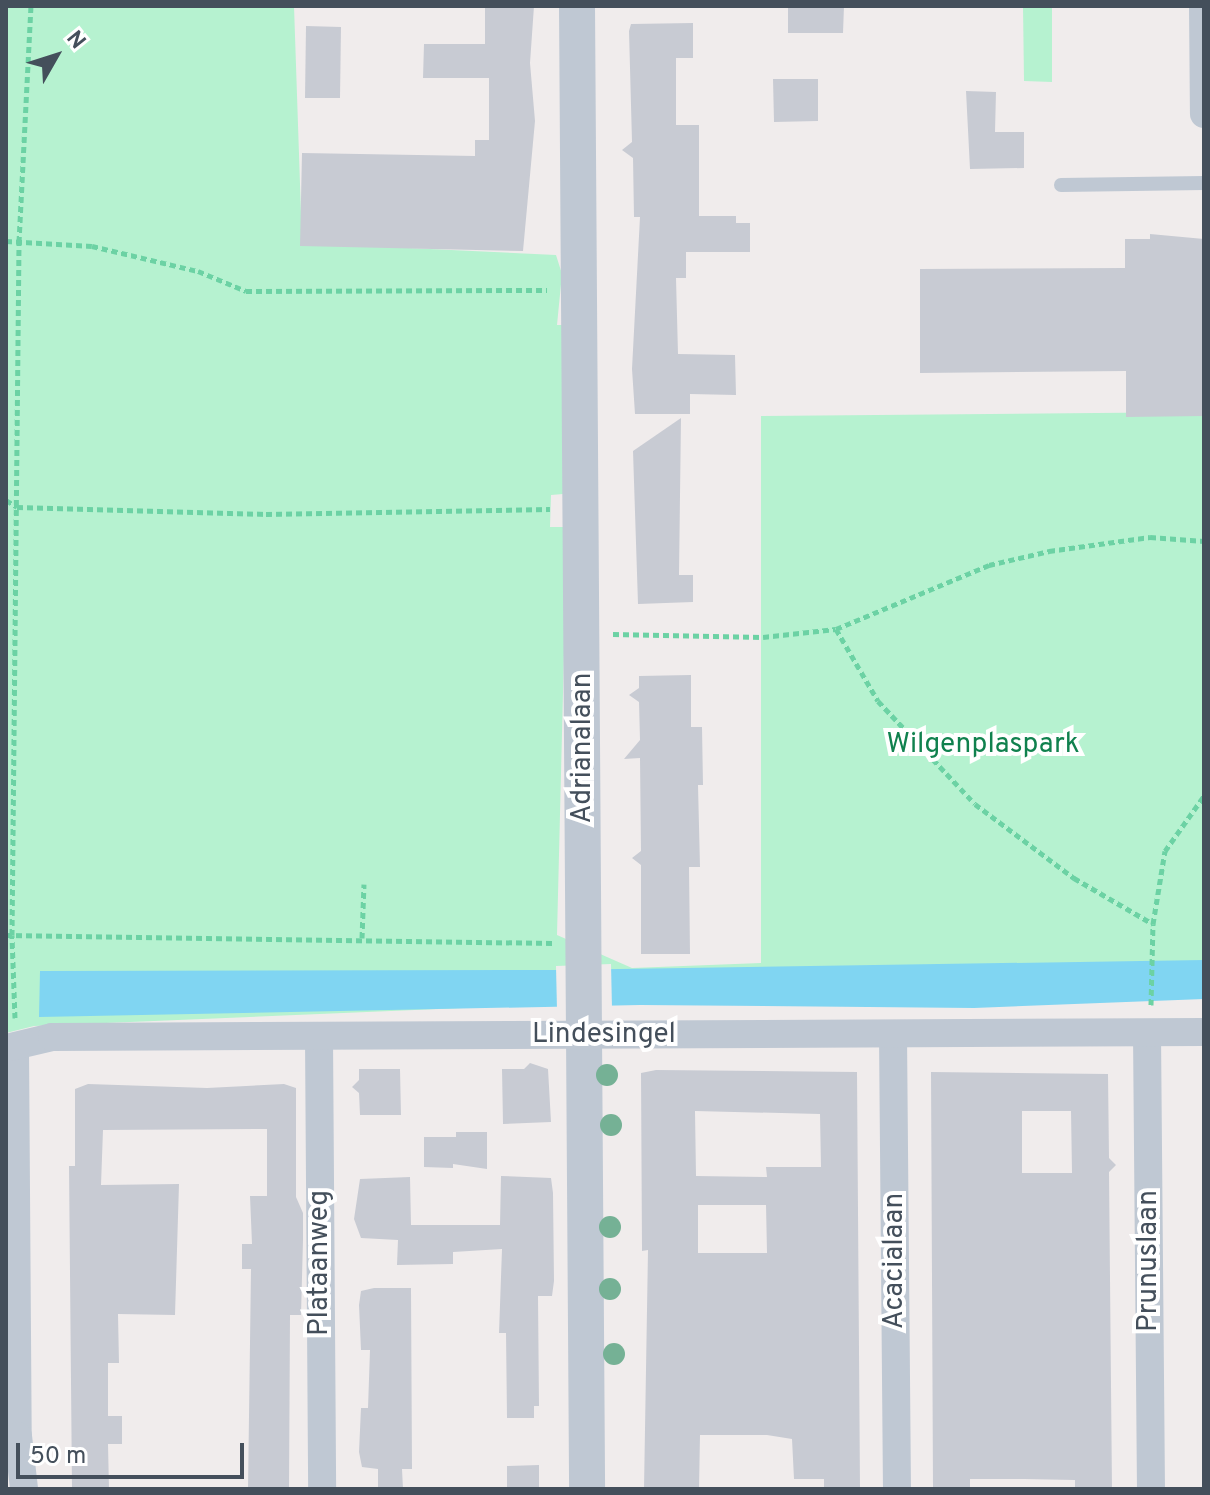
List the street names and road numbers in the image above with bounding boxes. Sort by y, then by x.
street label: Adrianalaan [566,672,600,824]
street label: Lindesingel [532,1018,676,1052]
street label: Plataanweg [303,1190,337,1336]
street label: Prunuslaan [1132,1190,1166,1332]
street label: Acacialaan [878,1193,912,1329]

